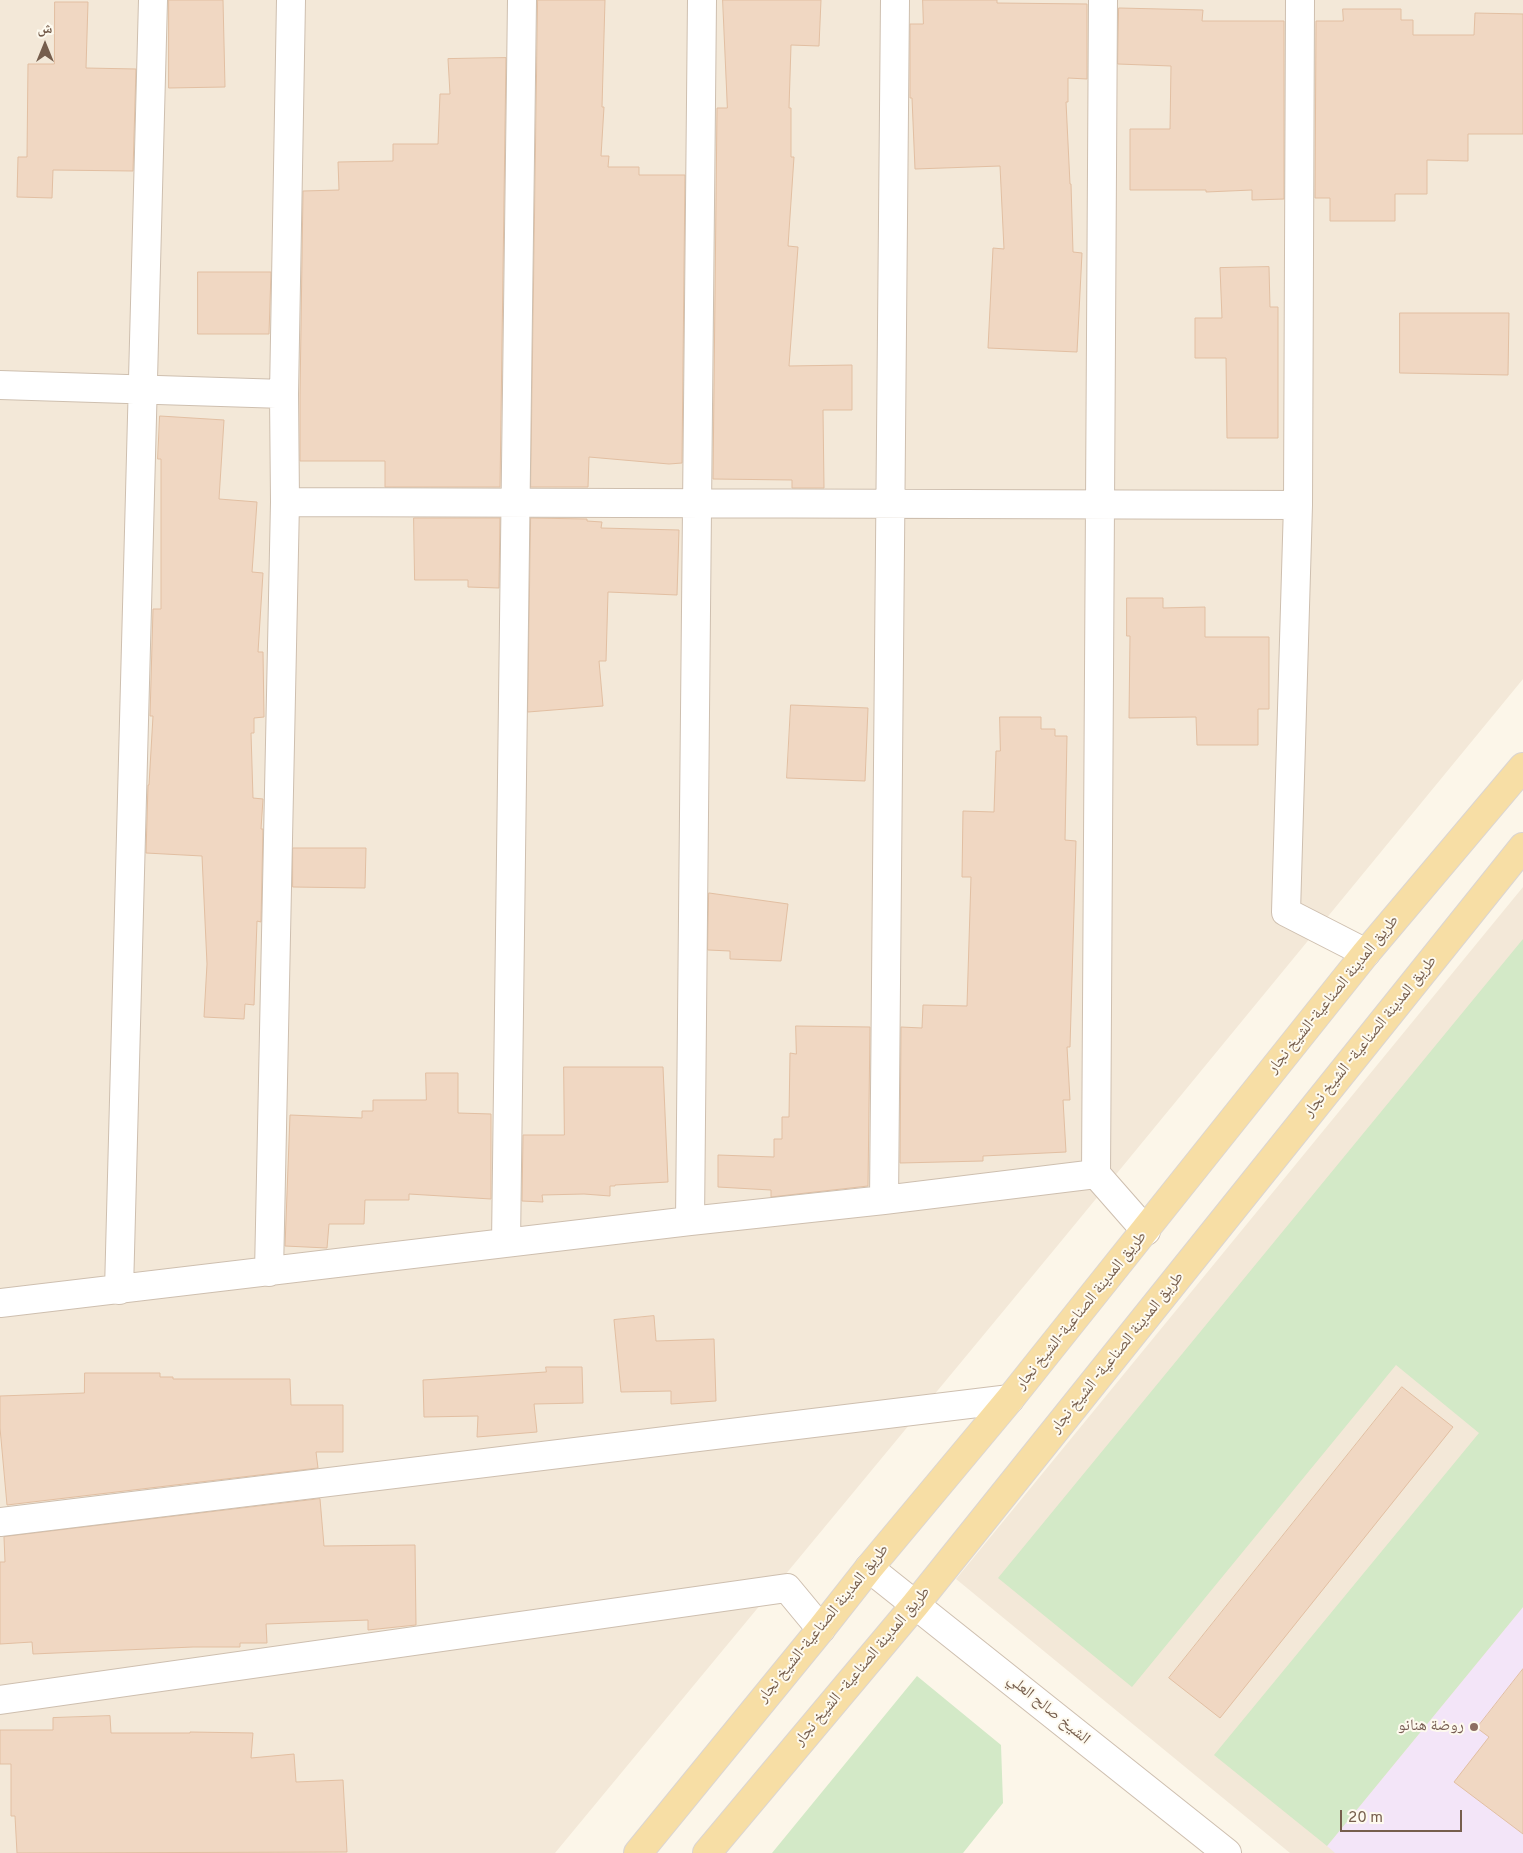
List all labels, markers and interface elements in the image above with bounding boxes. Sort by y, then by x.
north arrow [20,20,70,70]
text: ش [38,21,52,38]
street label: طريق المدينة الصناعية-الشيخ نجار [1264,912,1404,1078]
street label: طريق المدينة الصناعية- الشيخ نجار [1300,952,1442,1122]
street label: طريق المدينة الصناعية-الشيخ نجار [1012,1228,1152,1394]
street label: طريق المدينة الصناعية- الشيخ نجار [1047,1268,1189,1438]
street label: طريق المدينة الصناعية-الشيخ نجار [754,1541,894,1707]
street label: طريق المدينة الصناعية- الشيخ نجار [791,1583,935,1751]
street label: الشيخ صالح العلي [1003,1671,1093,1749]
place label: روضة هنانو [1398,1717,1464,1737]
marker: روضة هنانو [1468,1721,1480,1733]
scale bar [1343,1800,1466,1832]
text: 20 m [1348,1809,1383,1828]

